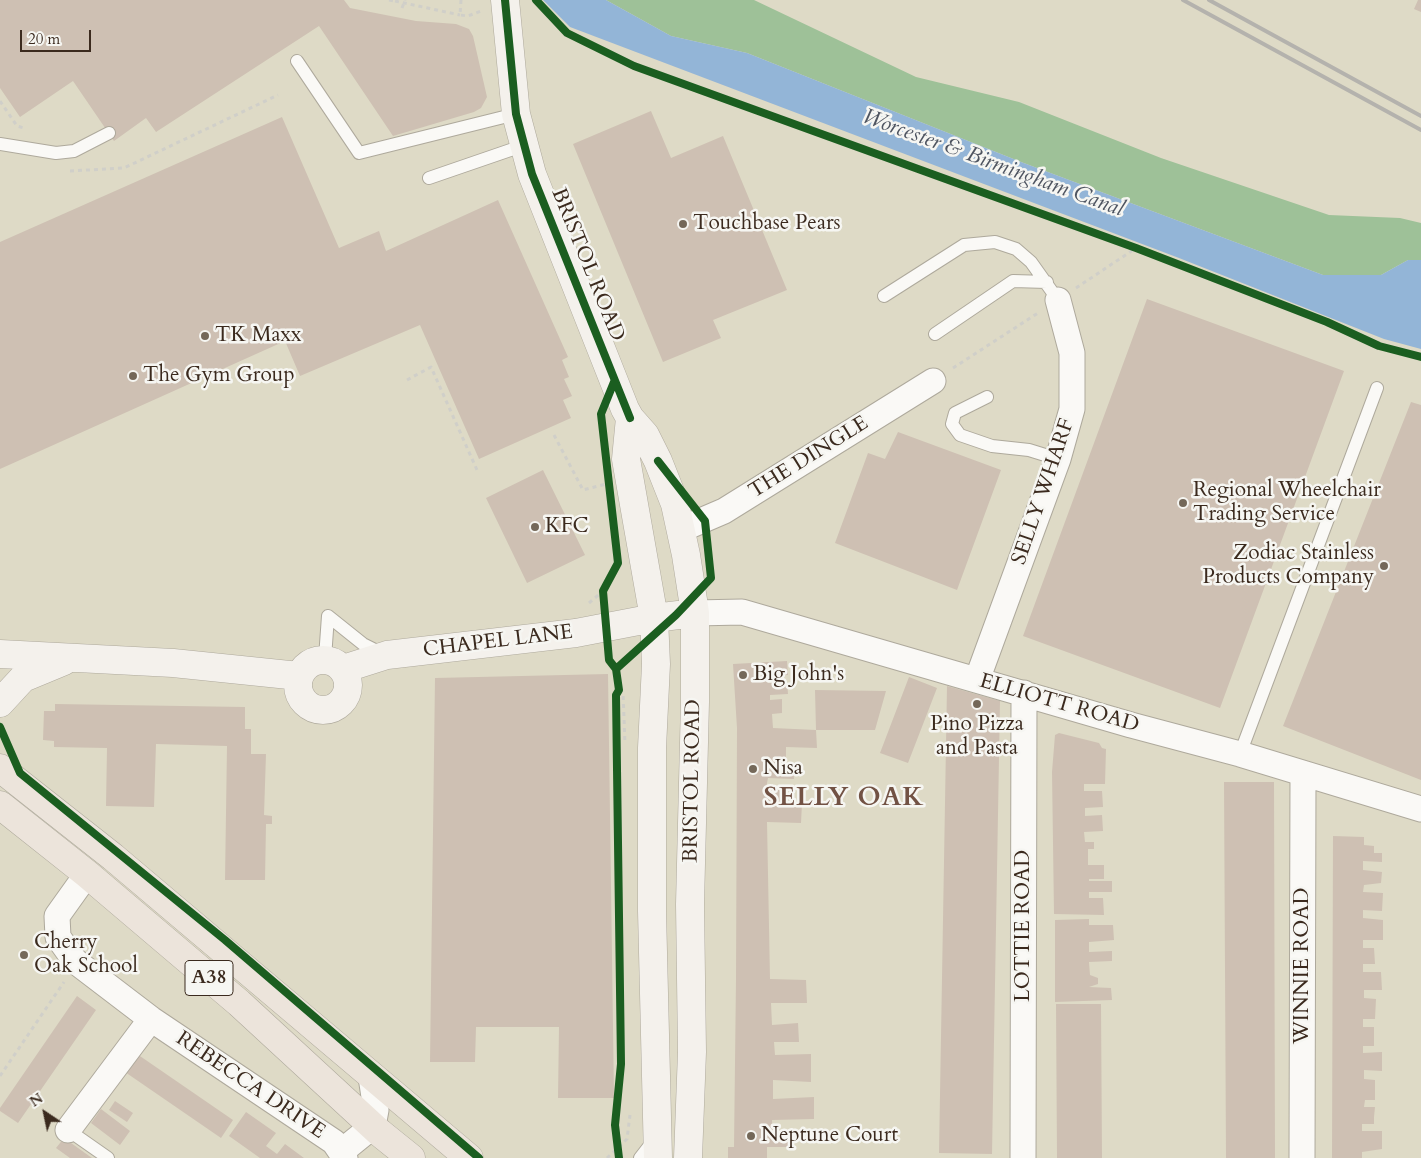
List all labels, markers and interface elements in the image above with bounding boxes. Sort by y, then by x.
scale bar [22,20,94,52]
text: 20 m [28,29,60,49]
water label: Worcester & Birmingham Canal [859,104,1127,224]
street label: BRISTOL ROAD [545,185,629,345]
place label: Touchbase Pears [693,211,841,237]
marker: Touchbase Pears [677,218,689,230]
place label: TK Maxx [215,323,301,349]
marker: TK Maxx [199,330,211,342]
place label: The Gym Group [143,363,295,389]
marker: The Gym Group [127,370,139,382]
street label: THE DINGLE [745,411,873,505]
street label: SELLY WHARF [1007,416,1081,568]
place label: Regional Wheelchair Trading Service [1193,478,1381,528]
marker: Regional Wheelchair Trading Service [1177,497,1189,509]
place label: KFC [545,514,589,540]
marker: KFC [529,521,541,533]
place label: Zodiac Stainless Products Company [1203,541,1374,591]
marker: Zodiac Stainless Products Company [1378,560,1390,572]
street label: CHAPEL LANE [422,620,574,664]
place label: Big John's [753,662,844,688]
marker: Big John's [737,669,749,681]
street label: ELLIOTT ROAD [976,669,1142,739]
marker: Pino Pizza and Pasta [971,698,983,710]
street label: BRISTOL ROAD [679,699,707,863]
place label: Pino Pizza and Pasta [930,712,1024,762]
place label: Nisa [763,756,803,782]
marker: Nisa [747,763,759,775]
district label: SELLY OAK [763,783,925,815]
street label: LOTTIE ROAD [1011,850,1037,1002]
street label: WINNIE ROAD [1290,888,1316,1044]
place label: Cherry Oak School [34,930,138,980]
marker: Cherry Oak School [18,949,30,961]
road number: A38 [185,960,233,996]
street label: REBECCA DRIVE [171,1027,329,1145]
north arrow [20,1088,70,1138]
text: N [26,1089,47,1111]
place label: Neptune Court [761,1123,898,1149]
marker: Neptune Court [745,1130,757,1142]

